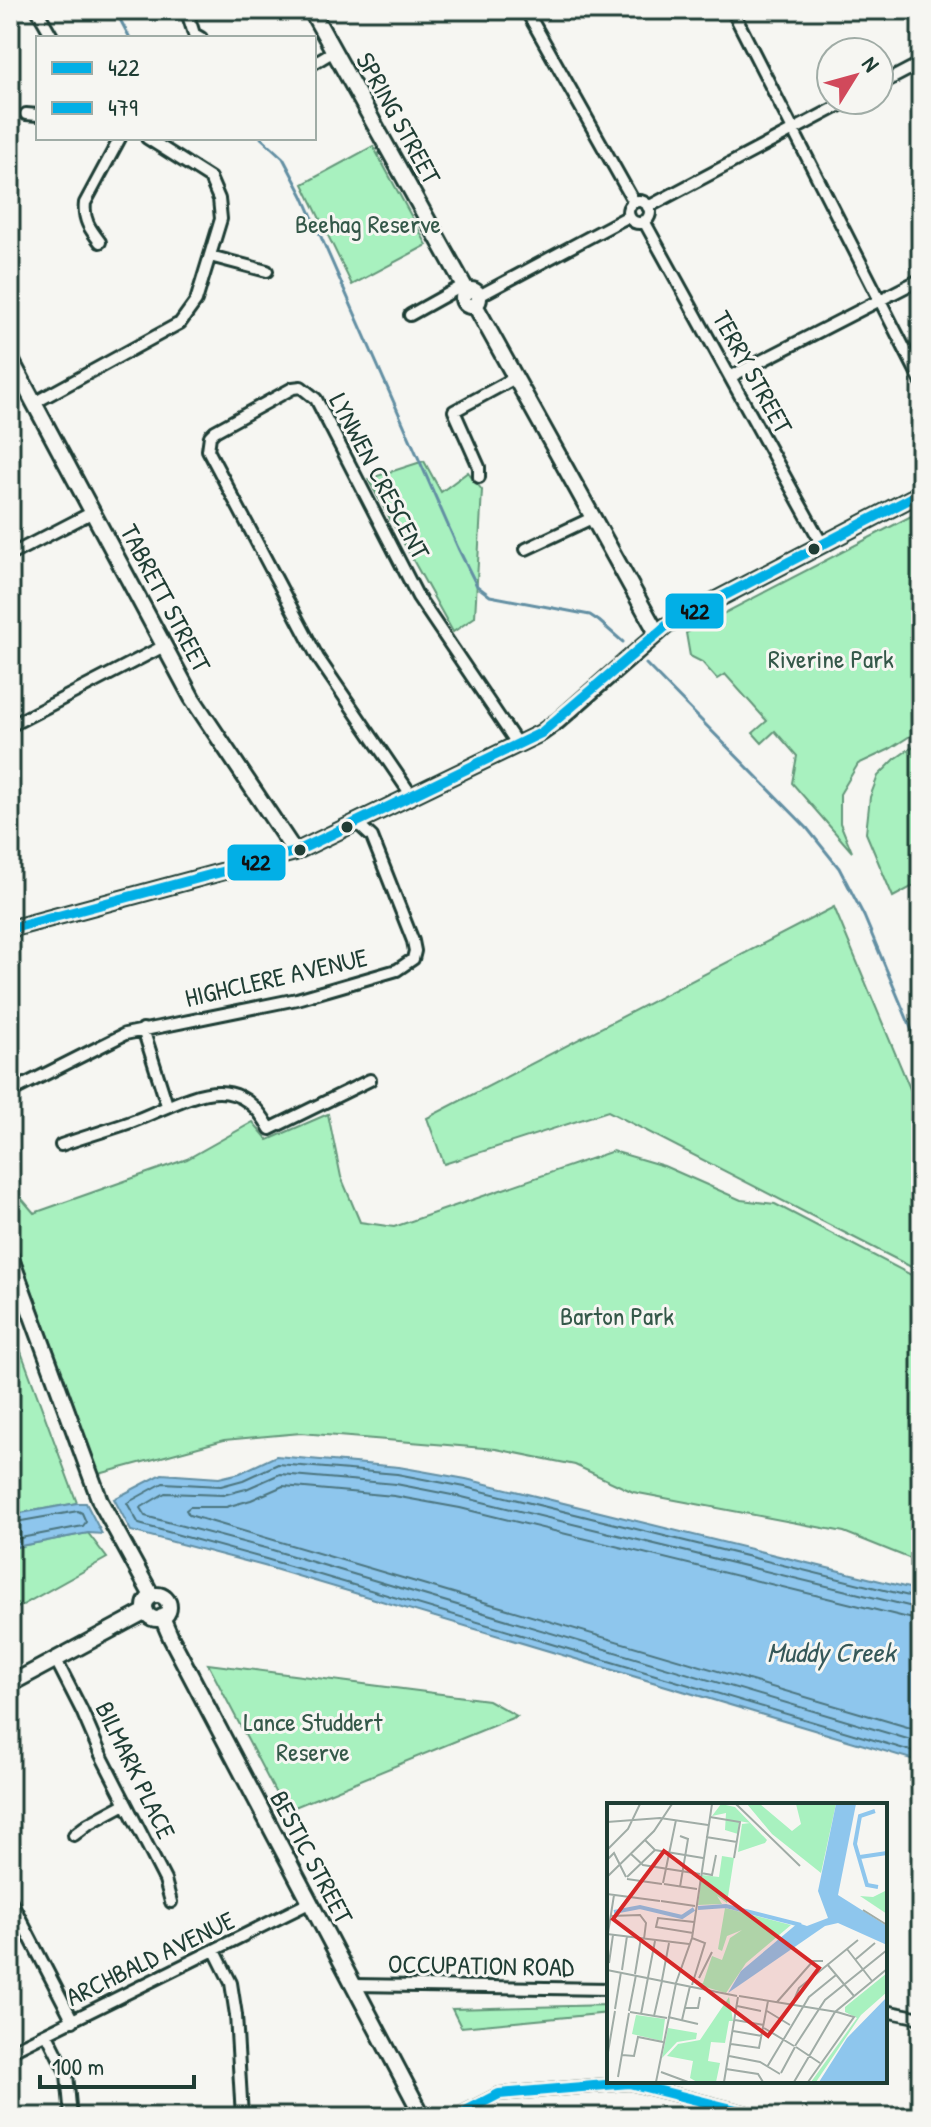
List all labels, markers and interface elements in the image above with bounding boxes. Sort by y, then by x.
legend [36,36,316,140]
north arrow [815,36,895,116]
street label: SPRING STREET [348,46,450,191]
text: N [855,50,887,78]
text: 422 [108,51,139,83]
text: 479 [108,91,138,123]
park label: Beehag Reserve [295,206,441,241]
street label: TERRY STREET [705,304,802,441]
street label: LYNWEN CRESCENT [321,387,439,566]
street label: TABRETT STREET [112,518,220,679]
unlabelled marker [806,541,822,557]
line badge: 422 [664,592,725,630]
text: 422 [681,596,710,626]
park label: Riverine Park [768,641,894,676]
unlabelled marker [339,819,355,835]
unlabelled marker [292,842,308,858]
line badge: 422 [226,843,287,882]
text: 422 [242,847,271,877]
street label: HIGHCLERE AVENUE [181,939,371,1015]
park label: Barton Park [560,1298,674,1333]
water label: Muddy Creek [767,1633,897,1671]
street label: BILMARK PLACE [88,1695,185,1845]
park label: Lance Studdert Reserve [244,1704,383,1769]
street label: BESTIC STREET [262,1784,362,1930]
inset map [607,1803,887,2083]
street label: ARCHBALD AVENUE [60,1902,240,2014]
street label: OCCUPATION ROAD [388,1946,575,1984]
scale bar [40,2039,194,2089]
text: 100 m [52,2050,104,2082]

